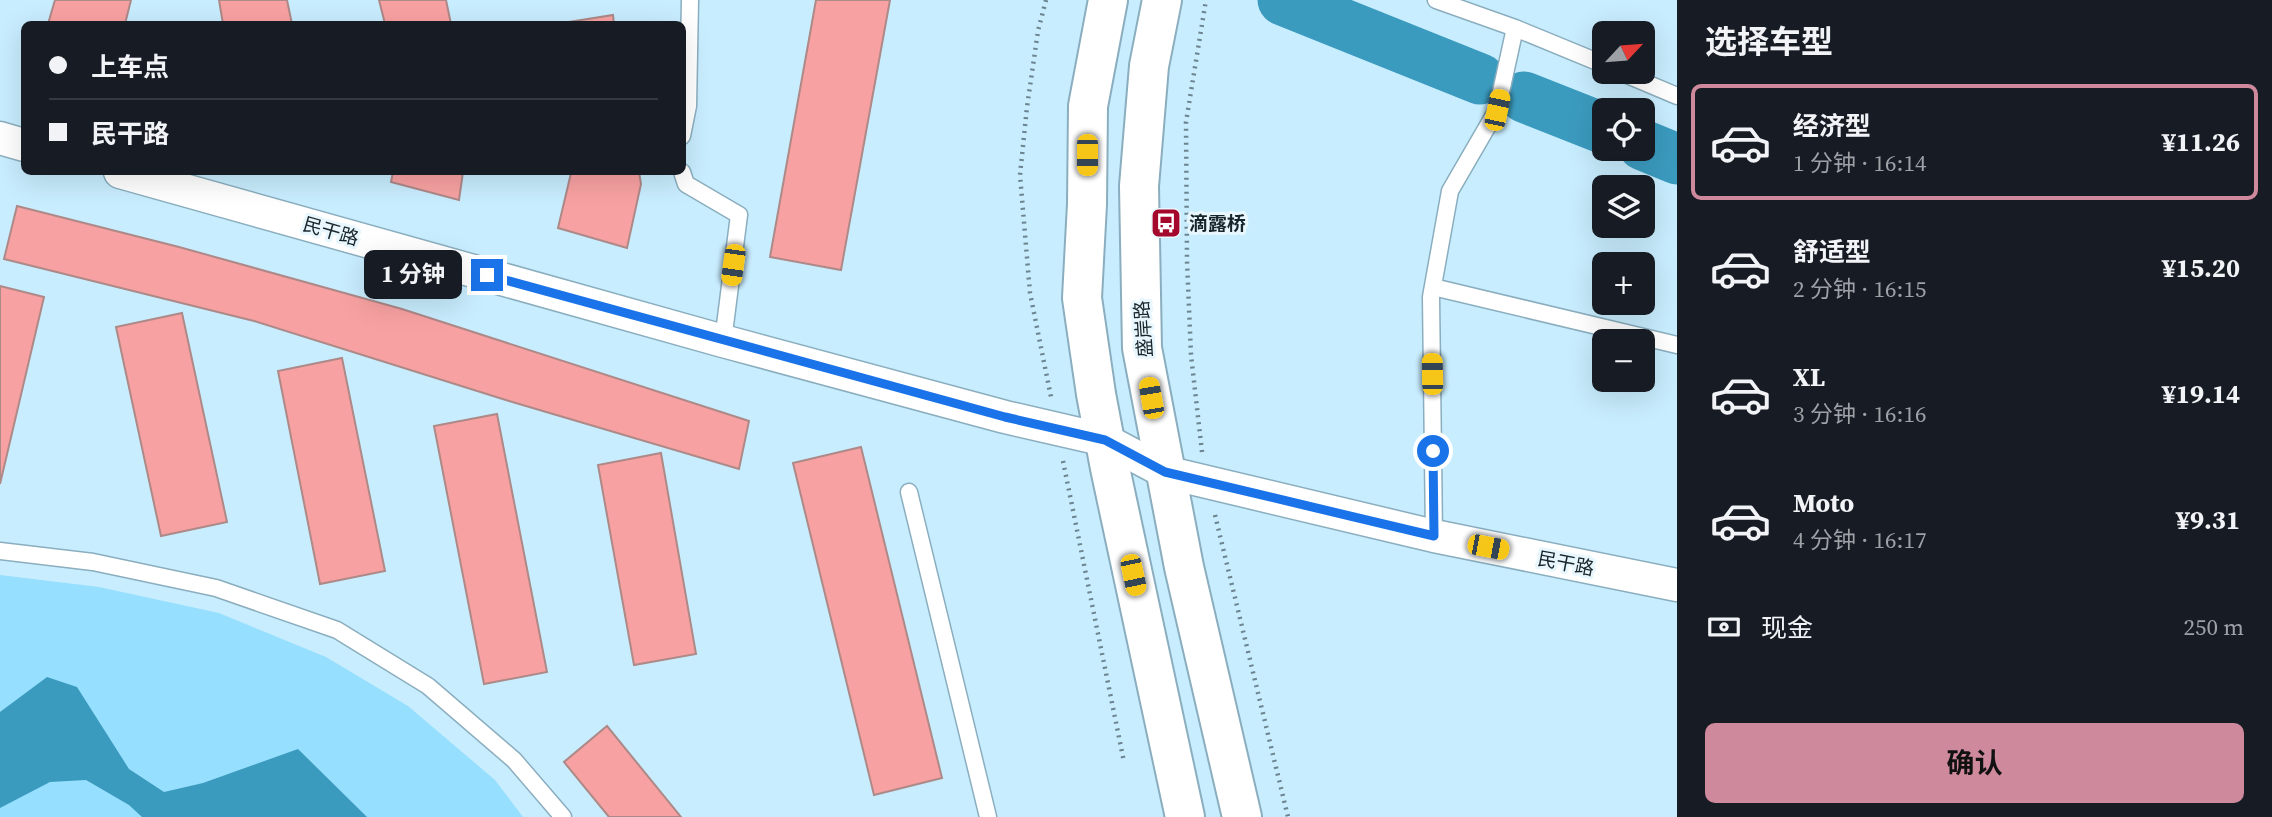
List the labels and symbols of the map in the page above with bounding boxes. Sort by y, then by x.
north arrow [1592,21,1656,84]
car [1483,87,1512,133]
car [1077,134,1098,176]
bus stop icon: 滴露桥 [1149,206,1183,240]
place label: 滴露桥 [1189,210,1246,236]
street label: 民干路 [300,211,362,251]
car [720,243,747,287]
callout: 1 分钟 [364,250,462,300]
route end [471,259,503,291]
street label: 盛岸路 [1128,300,1158,358]
car [1422,353,1443,395]
car [1138,375,1165,421]
route start [1417,435,1449,467]
car [1466,533,1511,561]
street label: 民干路 [1536,545,1596,581]
car [1119,552,1148,598]

